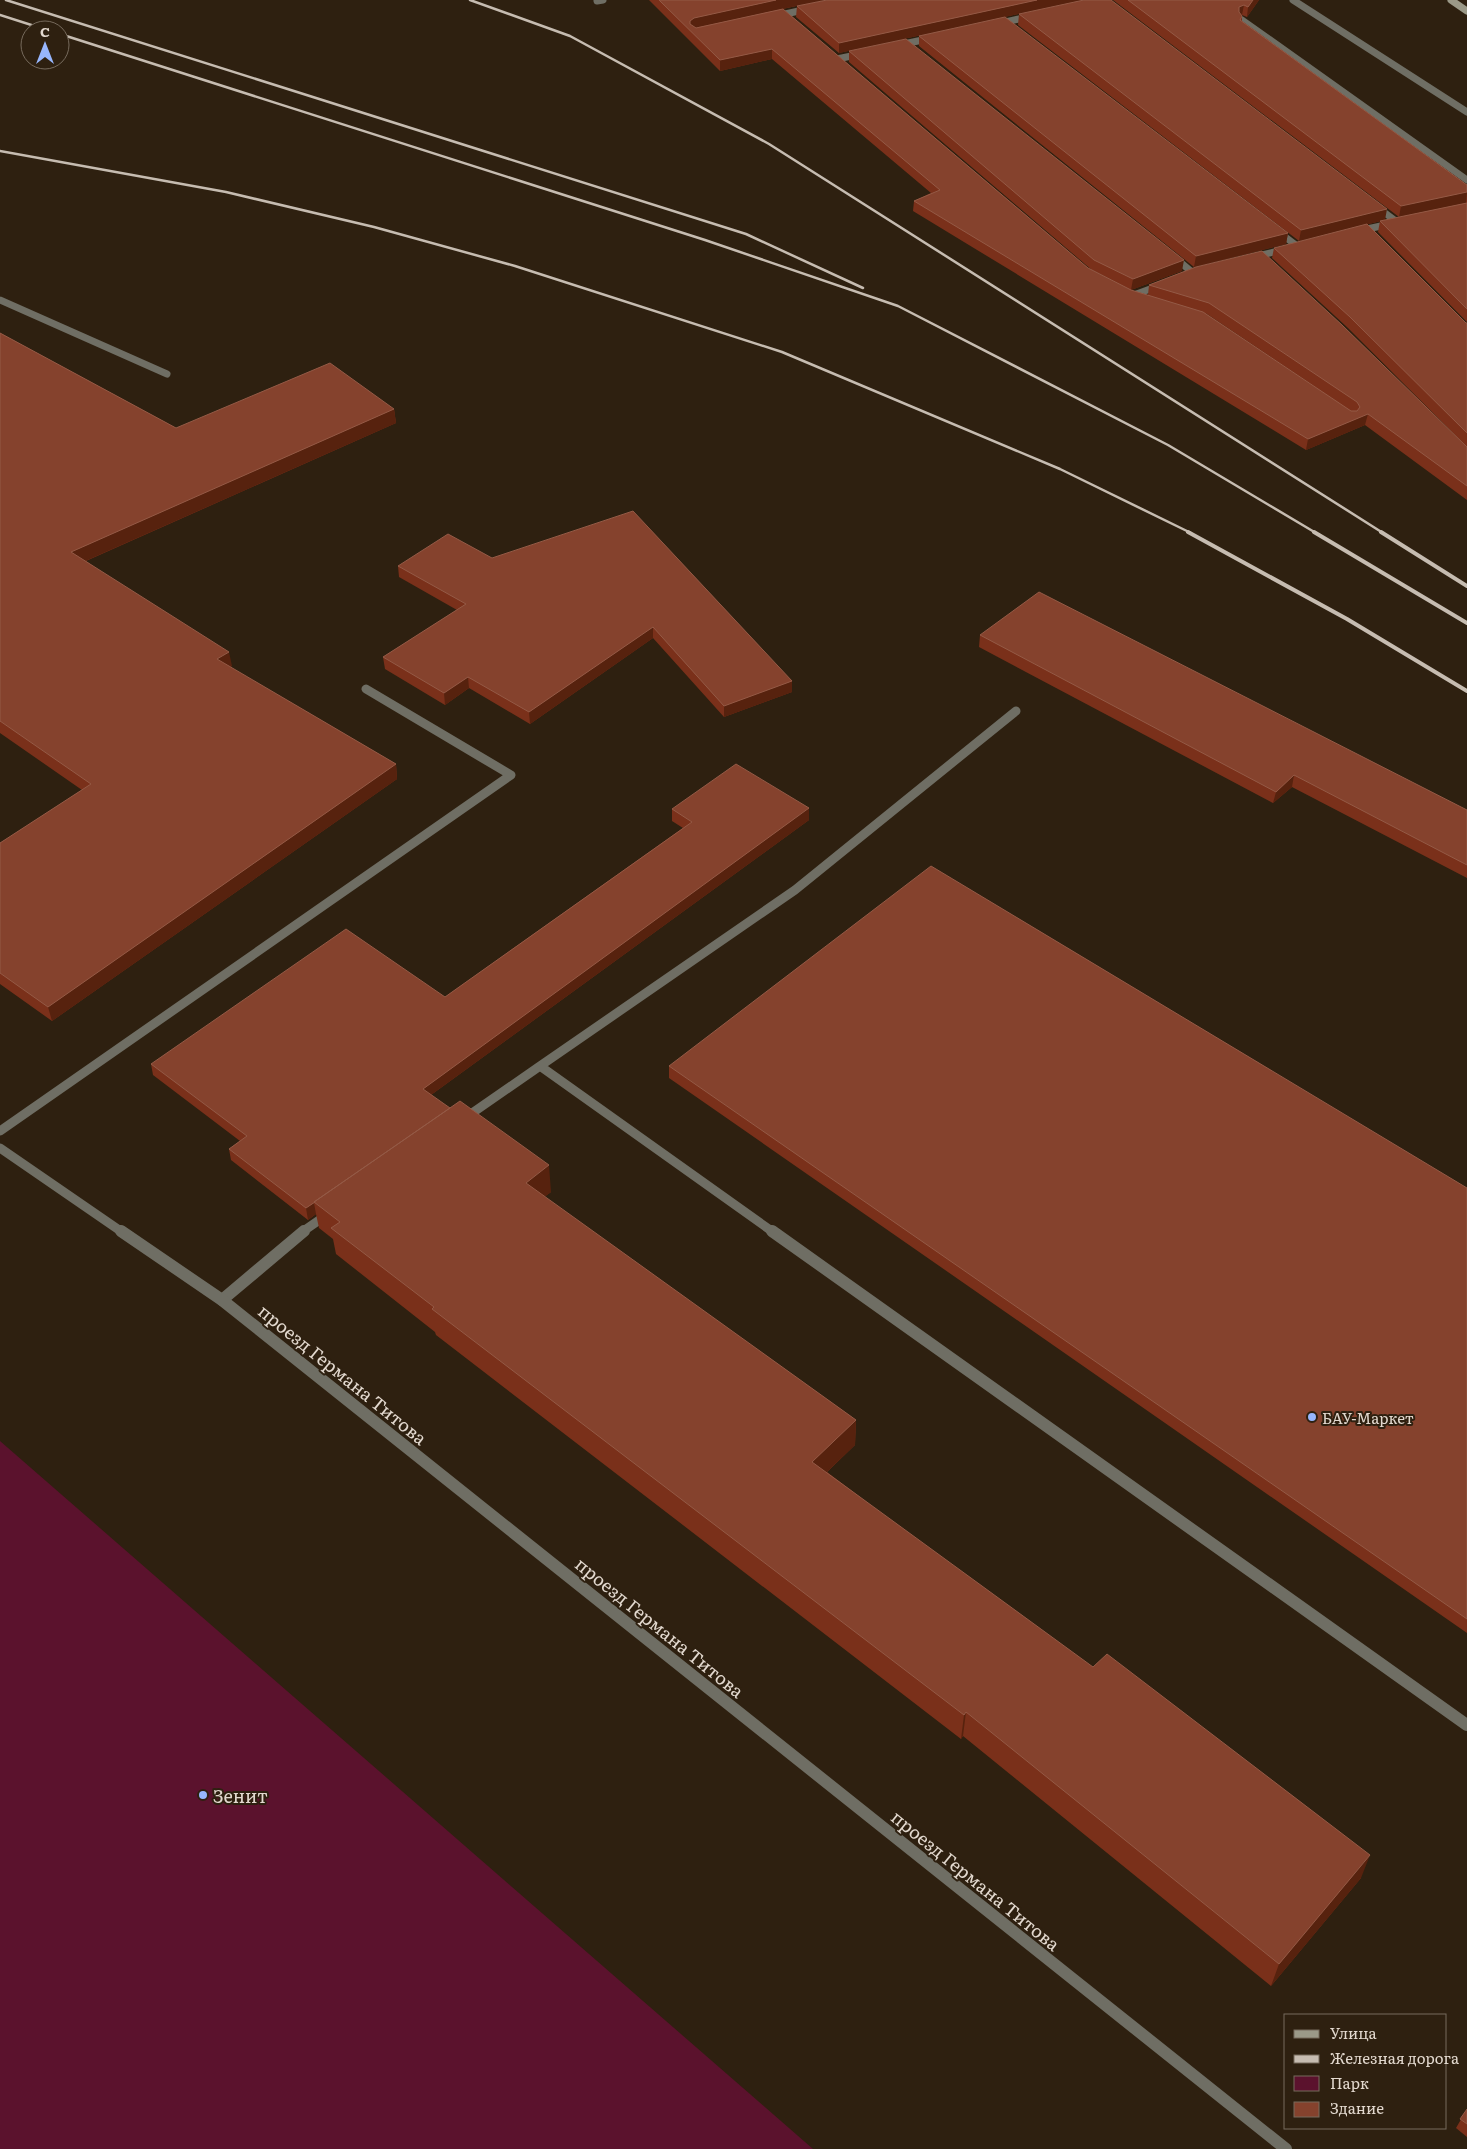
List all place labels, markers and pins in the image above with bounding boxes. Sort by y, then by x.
place label: БАУ-Маркет [1322,1406,1414,1429]
marker: БАУ-Маркет [1306,1411,1318,1423]
place label: Зенит [213,1782,268,1809]
marker: Зенит [197,1789,209,1801]

